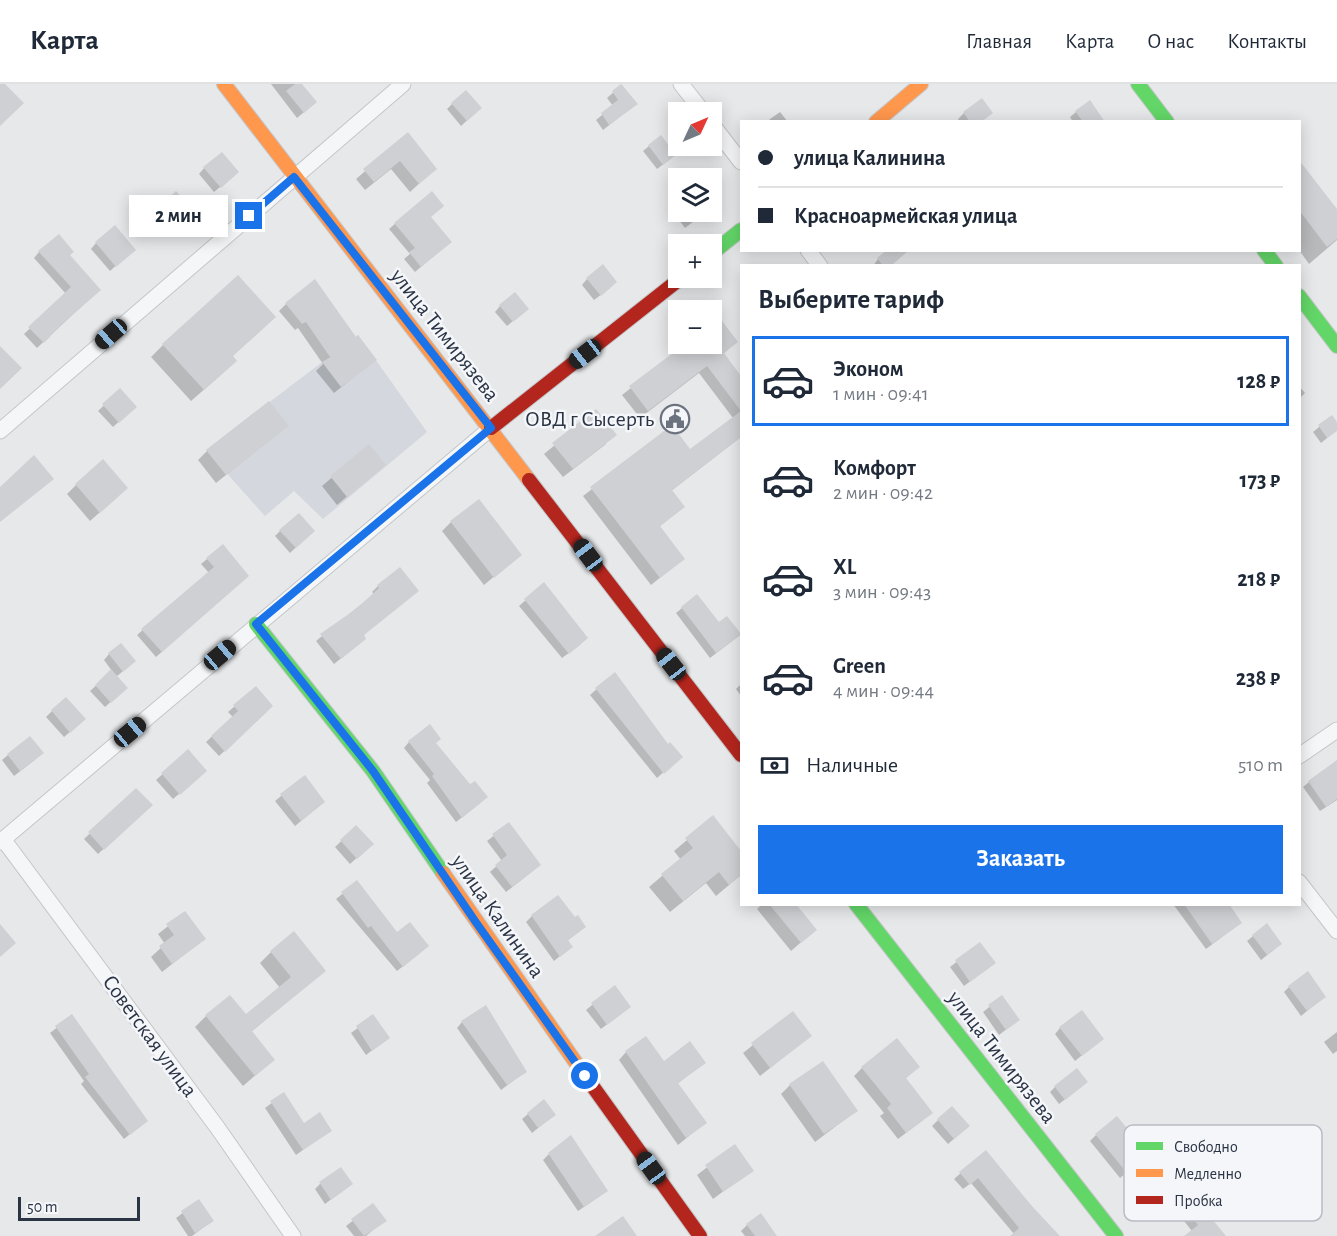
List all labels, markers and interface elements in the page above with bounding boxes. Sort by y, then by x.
text: Карта [30,27,99,55]
text: Главная [966,31,1032,52]
text: Карта [1065,31,1114,52]
text: О нас [1147,31,1194,52]
text: Контакты [1227,31,1307,52]
north arrow [668,102,722,156]
map controls [668,102,722,354]
text: улица Калинина [794,147,946,169]
button: layers [668,168,722,222]
callout: 2 мин [129,195,228,237]
route end [235,202,262,229]
text: Красноармейская улица [794,205,1017,227]
text: 2 мин [155,206,202,226]
button: + [668,234,722,288]
street label: улица Тимирязева [386,264,503,405]
text: Выберите тариф [758,286,944,313]
button: − [668,300,722,354]
car [92,315,130,353]
car [565,336,605,372]
icon: car [761,354,815,408]
text: Эконом [833,358,904,380]
text: 128 ₽ [1237,370,1280,392]
text: 1 мин · 09:41 [833,384,929,404]
public building icon: ОВД г Сысерть [659,403,691,435]
place label: ОВД г Сысерть [525,408,655,430]
icon: car [761,453,815,507]
text: Комфорт [833,457,916,479]
text: 173 ₽ [1239,469,1280,491]
text: 2 мин · 09:42 [833,483,933,503]
car [570,535,606,575]
icon: car [761,552,815,606]
text: XL [833,556,856,578]
text: 218 ₽ [1237,568,1280,590]
text: 3 мин · 09:43 [833,582,931,602]
car [200,637,240,673]
car [653,644,689,684]
icon: car [761,651,815,705]
text: Green [833,655,886,677]
text: 238 ₽ [1236,667,1280,689]
text: 4 мин · 09:44 [833,681,934,701]
car [110,714,150,750]
icon: cash [758,749,791,782]
text: Наличные [806,754,898,776]
text: 510 m [1238,755,1283,775]
button: Заказать [758,825,1283,894]
street label: улица Калинина [447,849,549,982]
street label: Советская улица [99,971,201,1101]
street label: улица Тимирязева [943,986,1060,1127]
route start [571,1062,598,1089]
legend [1124,1125,1322,1221]
text: Свободно [1174,1139,1238,1155]
car [633,1148,669,1188]
text: Медленно [1174,1166,1242,1182]
text: Пробка [1174,1193,1223,1209]
scale bar [18,1194,140,1222]
text: 50 m [27,1199,58,1215]

